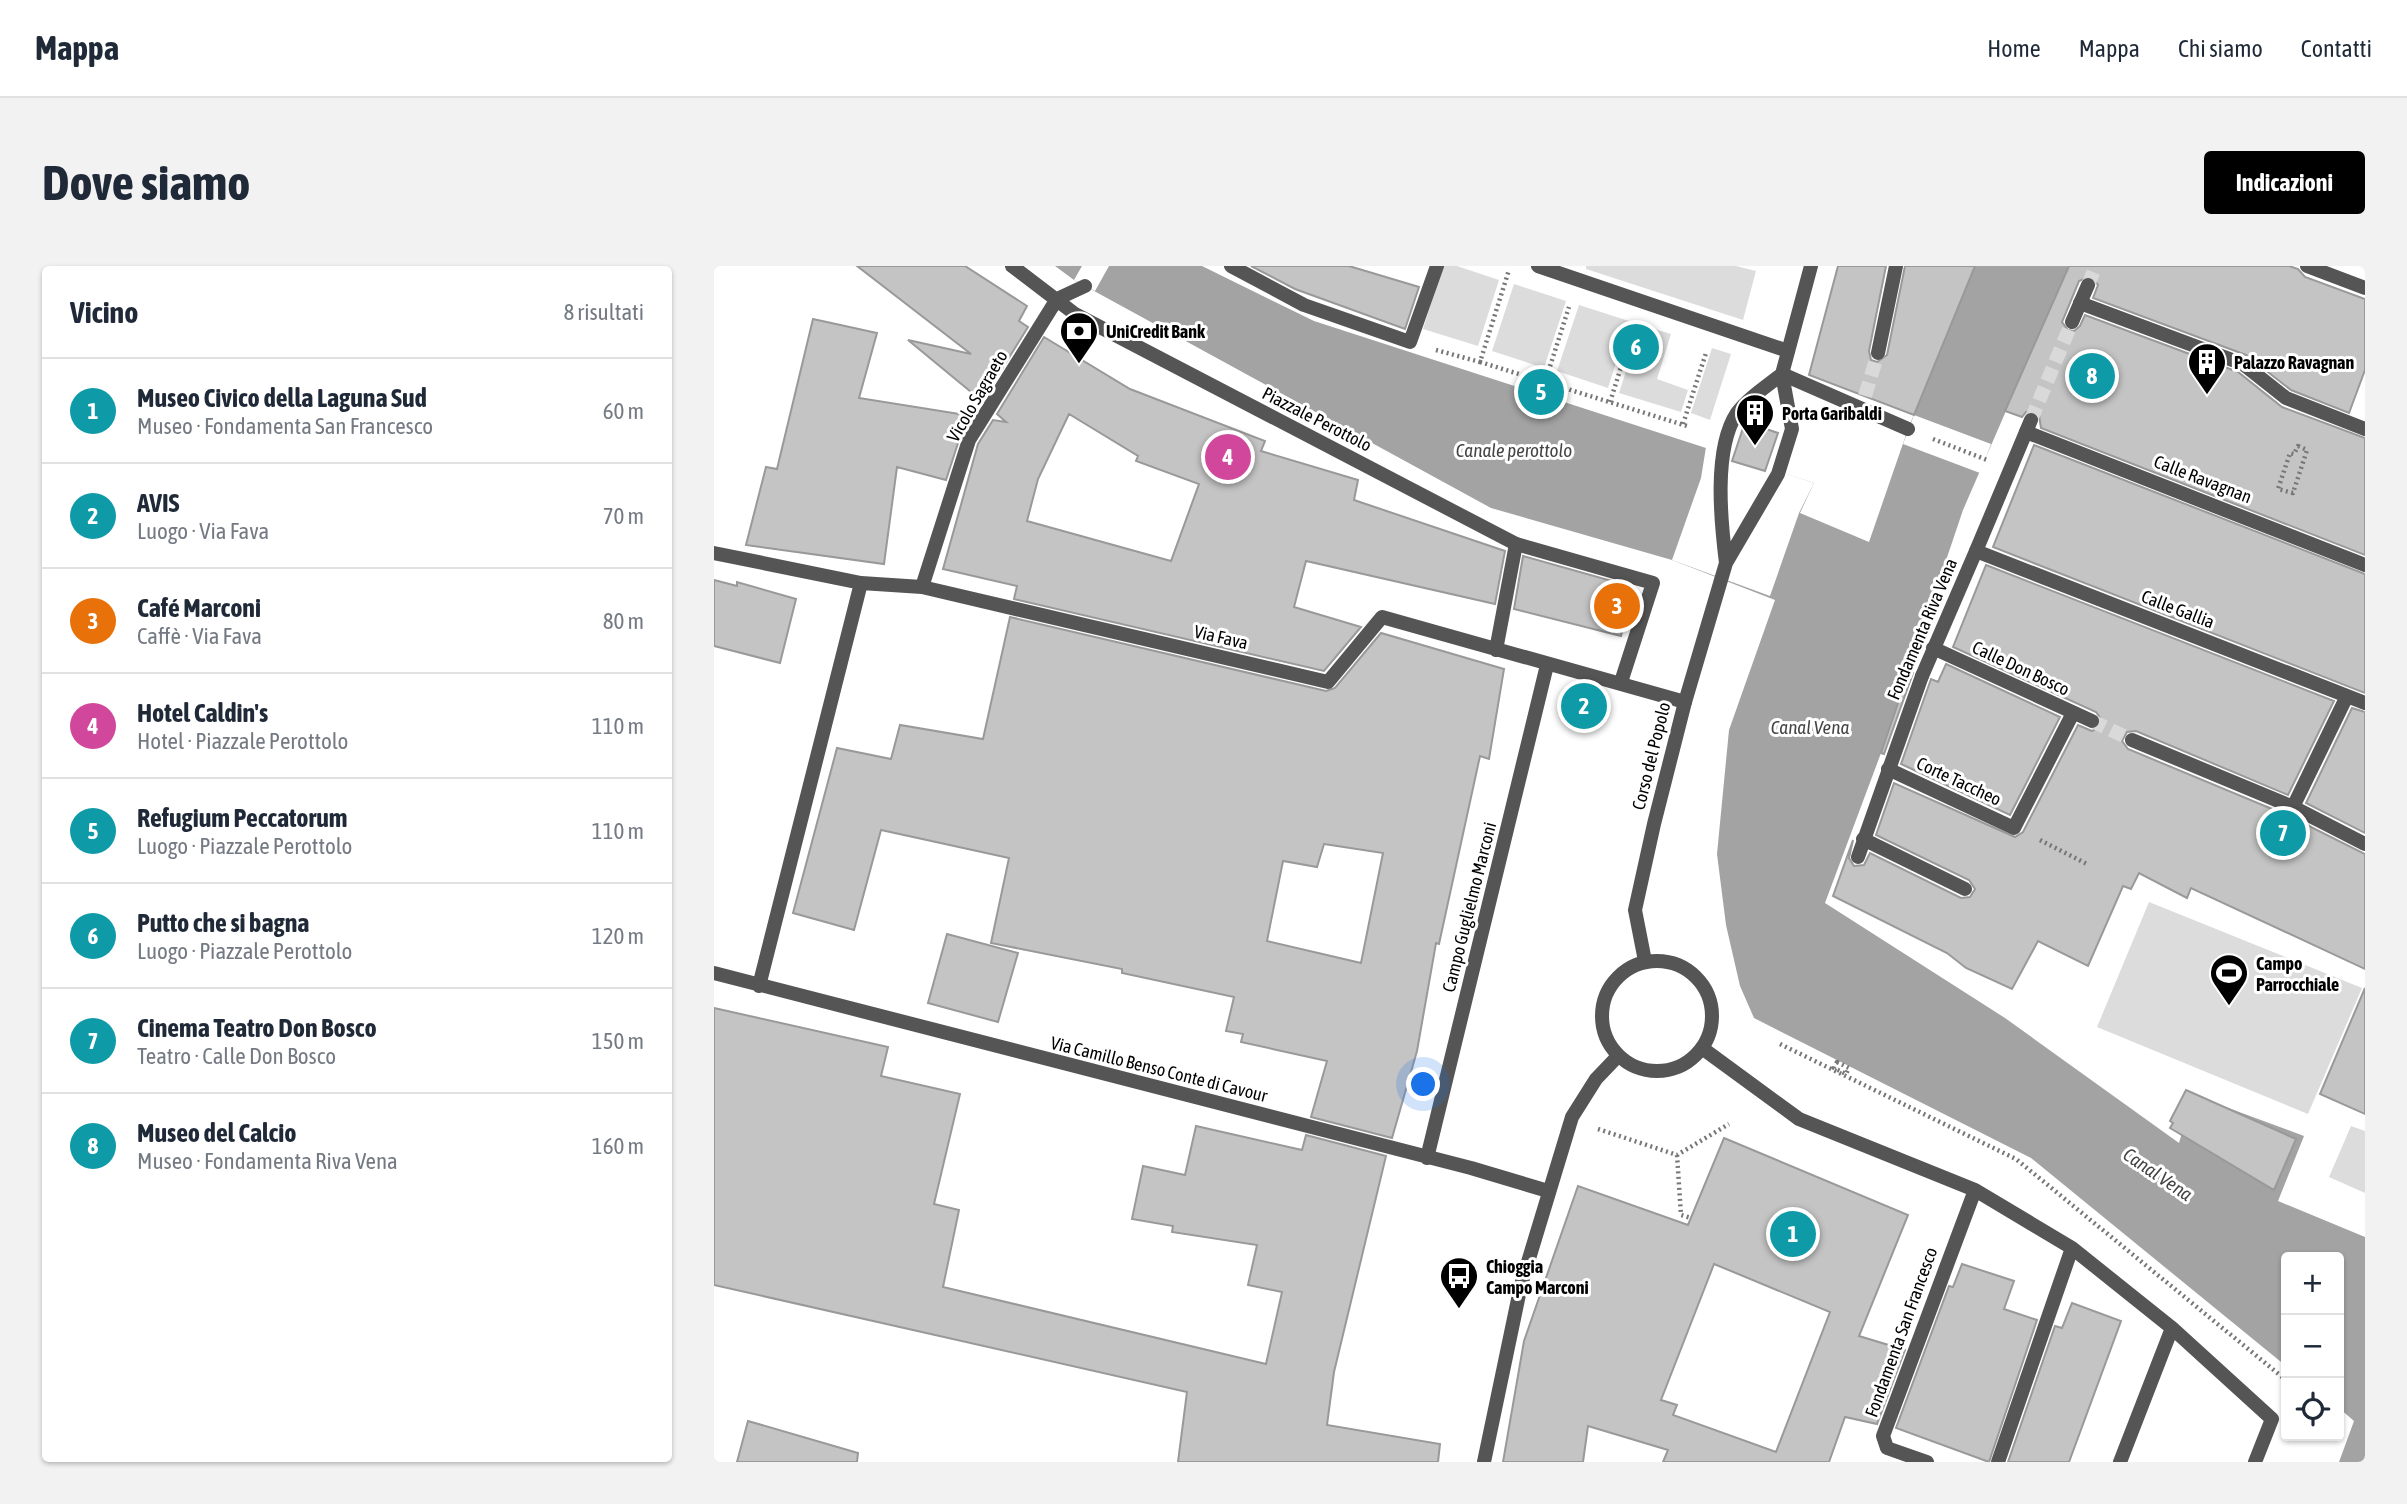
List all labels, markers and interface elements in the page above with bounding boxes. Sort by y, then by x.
text: Mappa [35,29,119,67]
text: Home [1987,35,2041,62]
text: Mappa [2079,35,2140,62]
text: Chi siamo [2178,35,2263,62]
text: Contatti [2301,35,2372,62]
button: Indicazioni [2204,151,2365,214]
text: Dove siamo [42,154,250,210]
text: Vicino [70,295,138,329]
text: 8 risultati [563,299,644,325]
bank icon: UniCredit Bank [1058,310,1100,365]
place label: UniCredit Bank [1106,321,1206,342]
pin: 6 [1613,321,1659,373]
building icon: Palazzo Ravagnan [2186,341,2228,396]
street label: Vicolo Sagraeto [942,346,1012,446]
pin: 8 [2069,350,2115,402]
place label: Palazzo Ravagnan [2234,352,2354,373]
pin: 5 [1518,366,1564,418]
street label: Piazzale Perottolo [1259,382,1375,456]
text: Museo Civico della Laguna Sud [137,383,427,413]
building icon: Porta Garibaldi [1734,392,1776,447]
text: 1 [88,398,98,424]
text: 60 m [603,398,644,424]
place label: Porta Garibaldi [1782,403,1882,424]
text: Museo · Fondamenta San Francesco [137,413,433,439]
pin: 4 [1205,431,1251,483]
water label: Canale perottolo [1456,439,1572,461]
street label: Calle Ravagnan [2151,451,2255,507]
text: AVIS [137,488,180,518]
text: 2 [88,503,98,529]
text: 70 m [603,503,644,529]
text: Luogo · Via Fava [137,518,269,544]
street label: Fondamenta Riva Vena [1883,555,1961,703]
pin: 3 [1594,580,1640,632]
street label: Calle Gallia [2139,586,2217,632]
text: Café Marconi [137,593,261,623]
text: 3 [88,608,98,634]
text: 80 m [603,608,644,634]
street label: Via Fava [1192,621,1250,653]
text: Caffè · Via Fava [137,623,262,649]
street label: Calle Don Bosco [1969,636,2073,700]
pin: 2 [1561,680,1607,732]
text: Hotel Caldin's [137,698,268,728]
street label: Corso del Popolo [1627,700,1675,812]
text: 4 [88,713,98,739]
text: 110 m [592,713,644,739]
water label: Canal Vena [1771,716,1849,738]
text: Hotel · Piazzale Perottolo [137,728,348,754]
street label: Corte Taccheo [1913,752,2005,810]
text: Refugium Peccatorum [137,803,347,833]
pin: 7 [2260,807,2306,859]
text: 5 [88,818,98,844]
text: 110 m [592,818,644,844]
street label: Campo Guglielmo Marconi [1438,820,1500,994]
text: Luogo · Piazzale Perottolo [137,833,352,859]
text: Putto che si bagna [137,908,309,938]
text: 6 [88,923,98,949]
text: 120 m [592,923,644,949]
text: Luogo · Piazzale Perottolo [137,938,352,964]
sports icon: Campo Parrocchiale [2208,952,2250,1007]
place label: Campo Parrocchiale [2256,953,2339,995]
text: Cinema Teatro Don Bosco [137,1013,377,1043]
text: 7 [88,1028,98,1054]
text: 150 m [592,1028,644,1054]
street label: Via Camillo Benso Conte di Cavour [1048,1032,1270,1106]
text: Teatro · Calle Don Bosco [137,1043,336,1069]
your location [1406,1067,1440,1101]
text: Museo del Calcio [137,1118,296,1148]
text: 8 [88,1133,98,1159]
text: 160 m [592,1133,644,1159]
water label: Canal Vena [2119,1143,2197,1205]
text: Museo · Fondamenta Riva Vena [137,1148,398,1174]
pin: 1 [1770,1208,1816,1260]
street label: Fondamenta San Francesco [1860,1244,1942,1420]
map controls [2281,1252,2344,1441]
button: + [2281,1252,2344,1315]
bus stop icon: Chioggia Campo Marconi [1438,1255,1480,1310]
place label: Chioggia Campo Marconi [1486,1256,1589,1298]
button: − [2281,1315,2344,1378]
button: locate [2281,1378,2344,1441]

